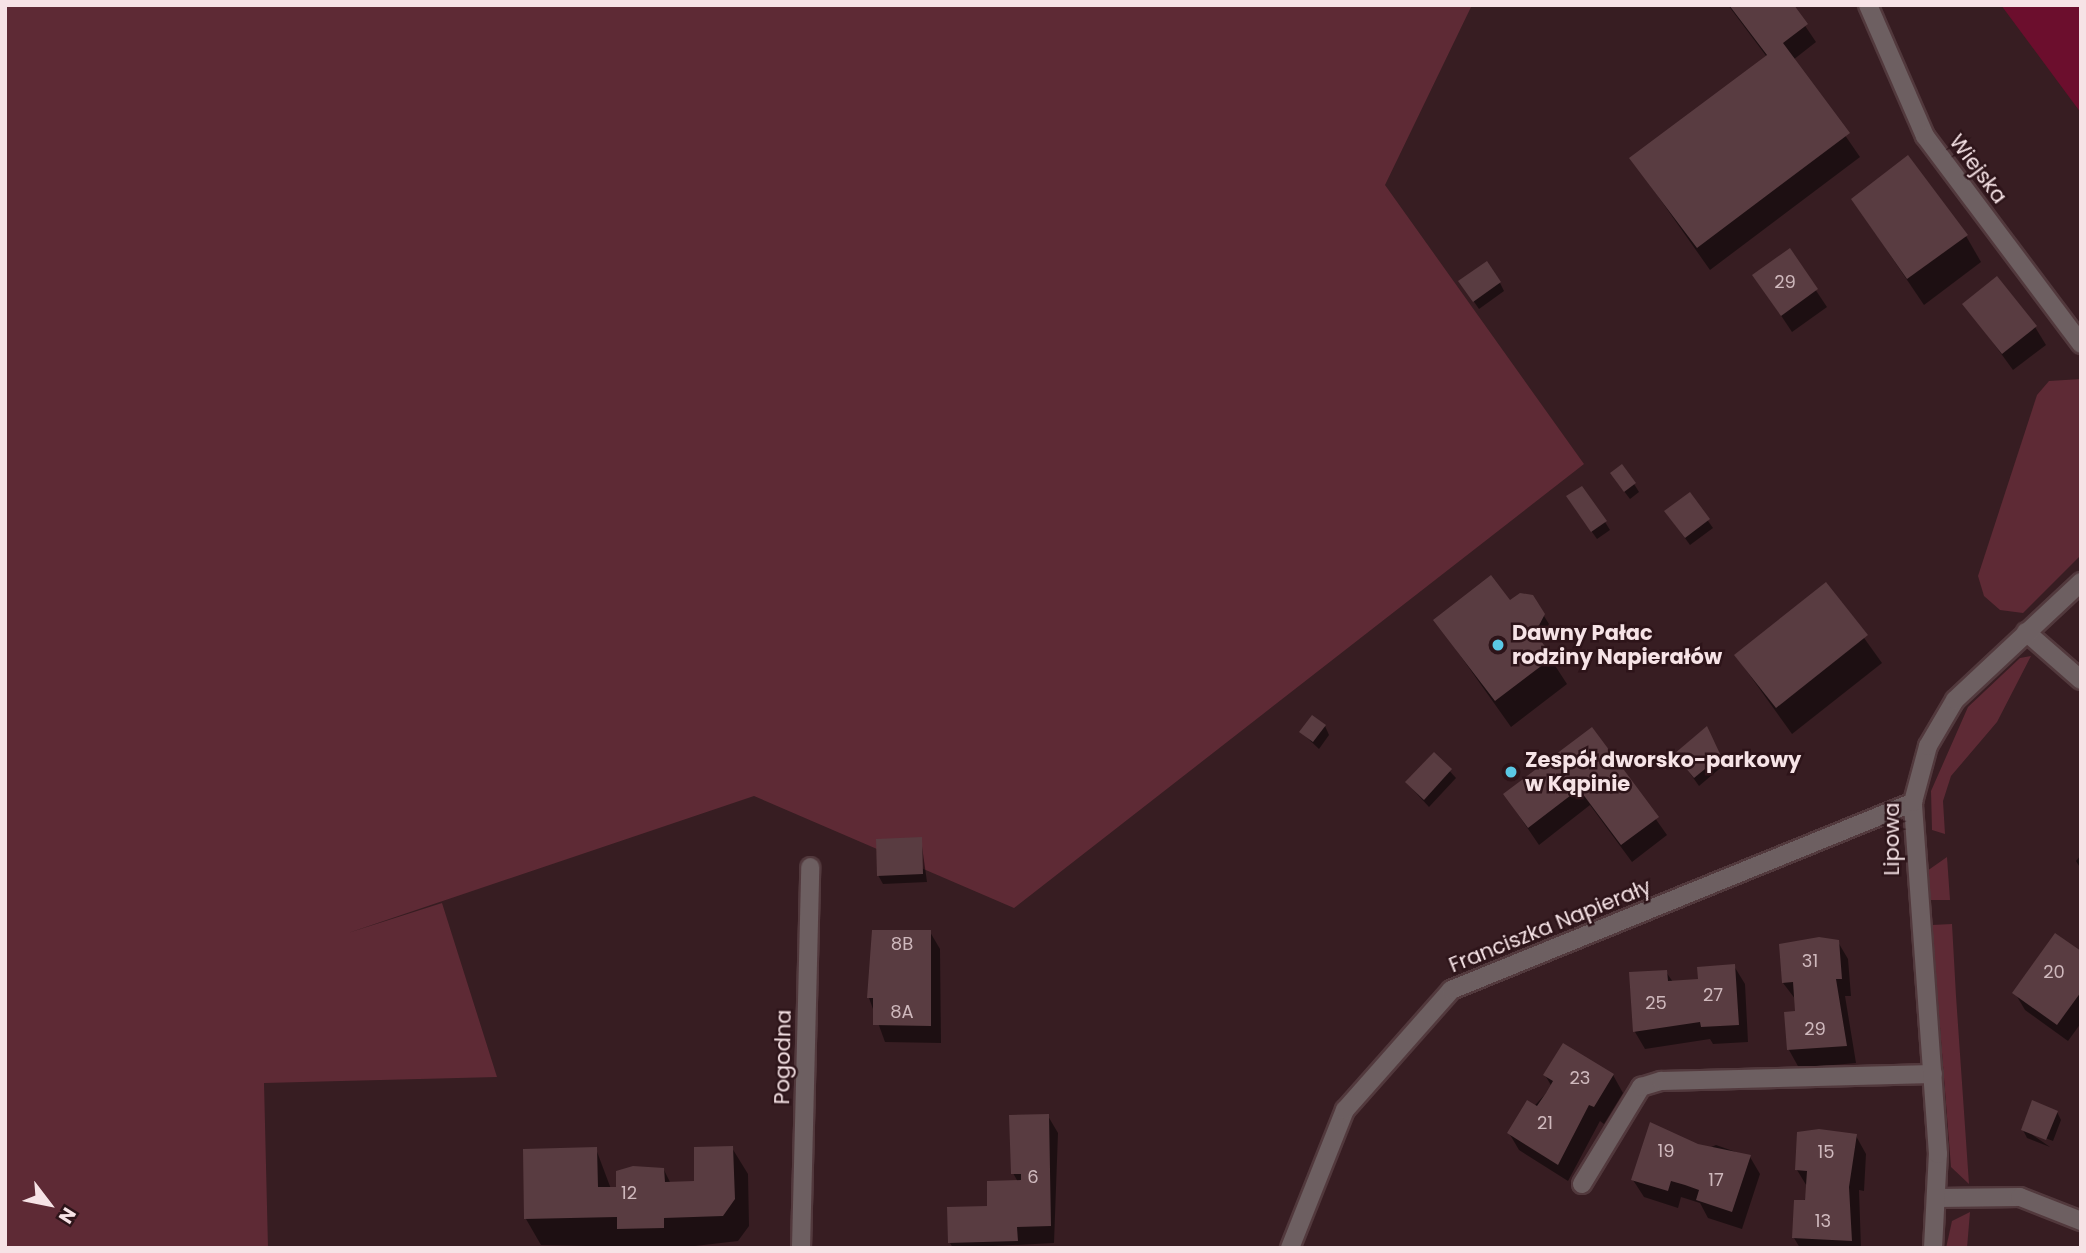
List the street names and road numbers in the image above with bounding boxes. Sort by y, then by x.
street label: Wiejska [1944,130,2012,208]
street label: Lipowa [1879,802,1905,876]
street label: Franciszka Napierały [1445,874,1655,978]
street label: Pogodna [770,1009,796,1105]

